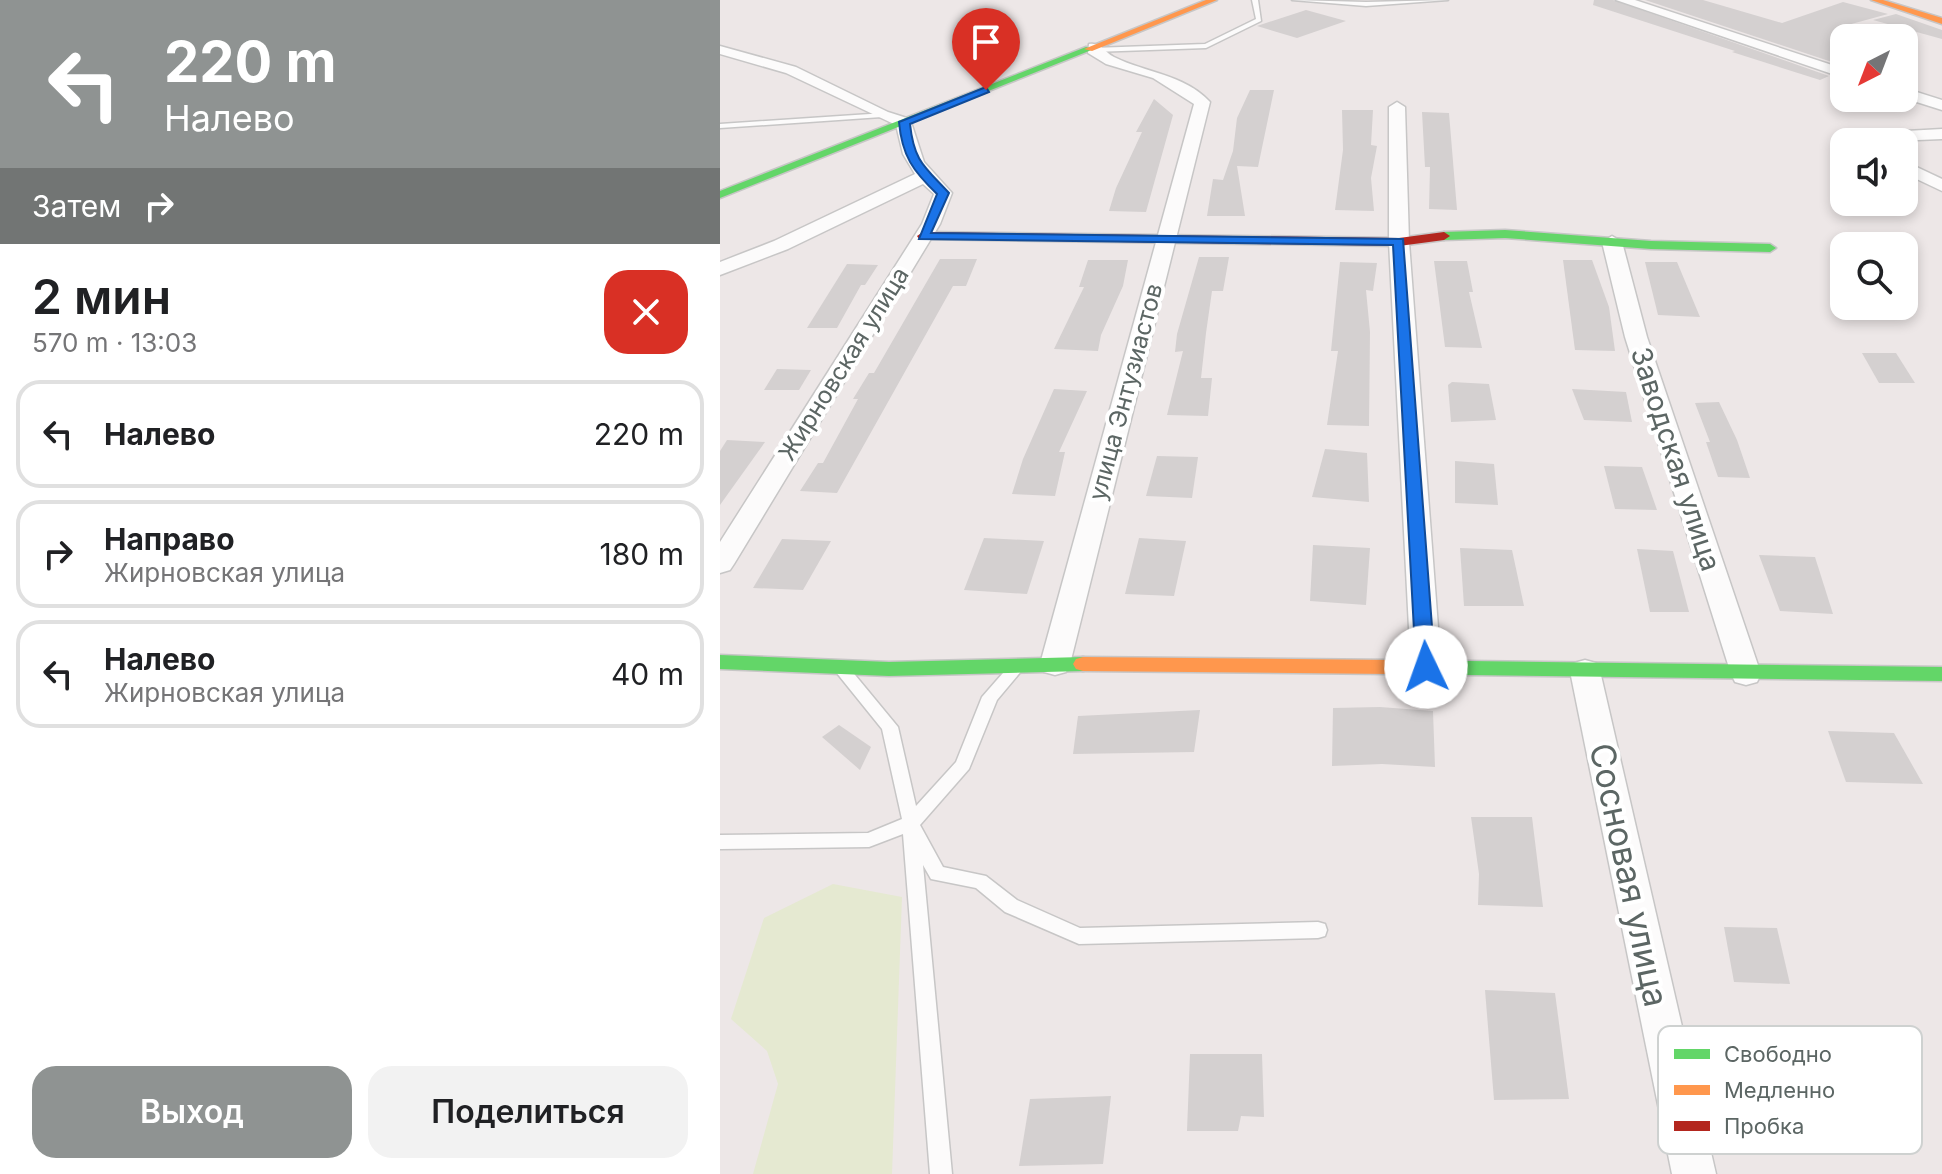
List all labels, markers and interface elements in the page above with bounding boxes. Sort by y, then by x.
pin [952,8,1020,90]
icon: arrive [964,20,1008,64]
north arrow [1830,24,1918,112]
map controls [1830,24,1918,320]
text: 220 m [164,28,337,96]
icon: left [32,32,136,136]
text: Налево [164,96,295,140]
button: sound [1830,128,1918,216]
icon: right [137,184,181,228]
text: Затем [32,188,121,224]
button: search [1830,232,1918,320]
street label: Жирновская улица [772,262,915,466]
text: 2 мин [32,267,171,326]
button: close [604,270,688,354]
street label: улица Энтузиастов [1083,280,1168,503]
text: 570 m · 13:03 [32,327,197,358]
street label: Заводская улица [1624,343,1728,575]
icon: left [36,412,80,456]
text: Налево [104,416,216,452]
text: 220 m [594,416,684,452]
text: Направо [104,521,235,557]
icon: right [36,532,80,576]
text: 180 m [600,536,684,572]
text: Жирновская улица [104,557,345,588]
position arrow [1384,625,1468,709]
text: Налево [104,641,216,677]
icon: left [36,652,80,696]
text: 40 m [611,656,684,692]
text: Жирновская улица [104,677,345,708]
street label: Сосновая улица [1582,739,1677,1010]
legend [1658,1026,1922,1154]
text: Свободно [1724,1041,1832,1067]
button: Выход [32,1066,352,1158]
button: Поделиться [368,1066,688,1158]
text: Медленно [1724,1077,1835,1103]
text: Пробка [1724,1113,1804,1139]

